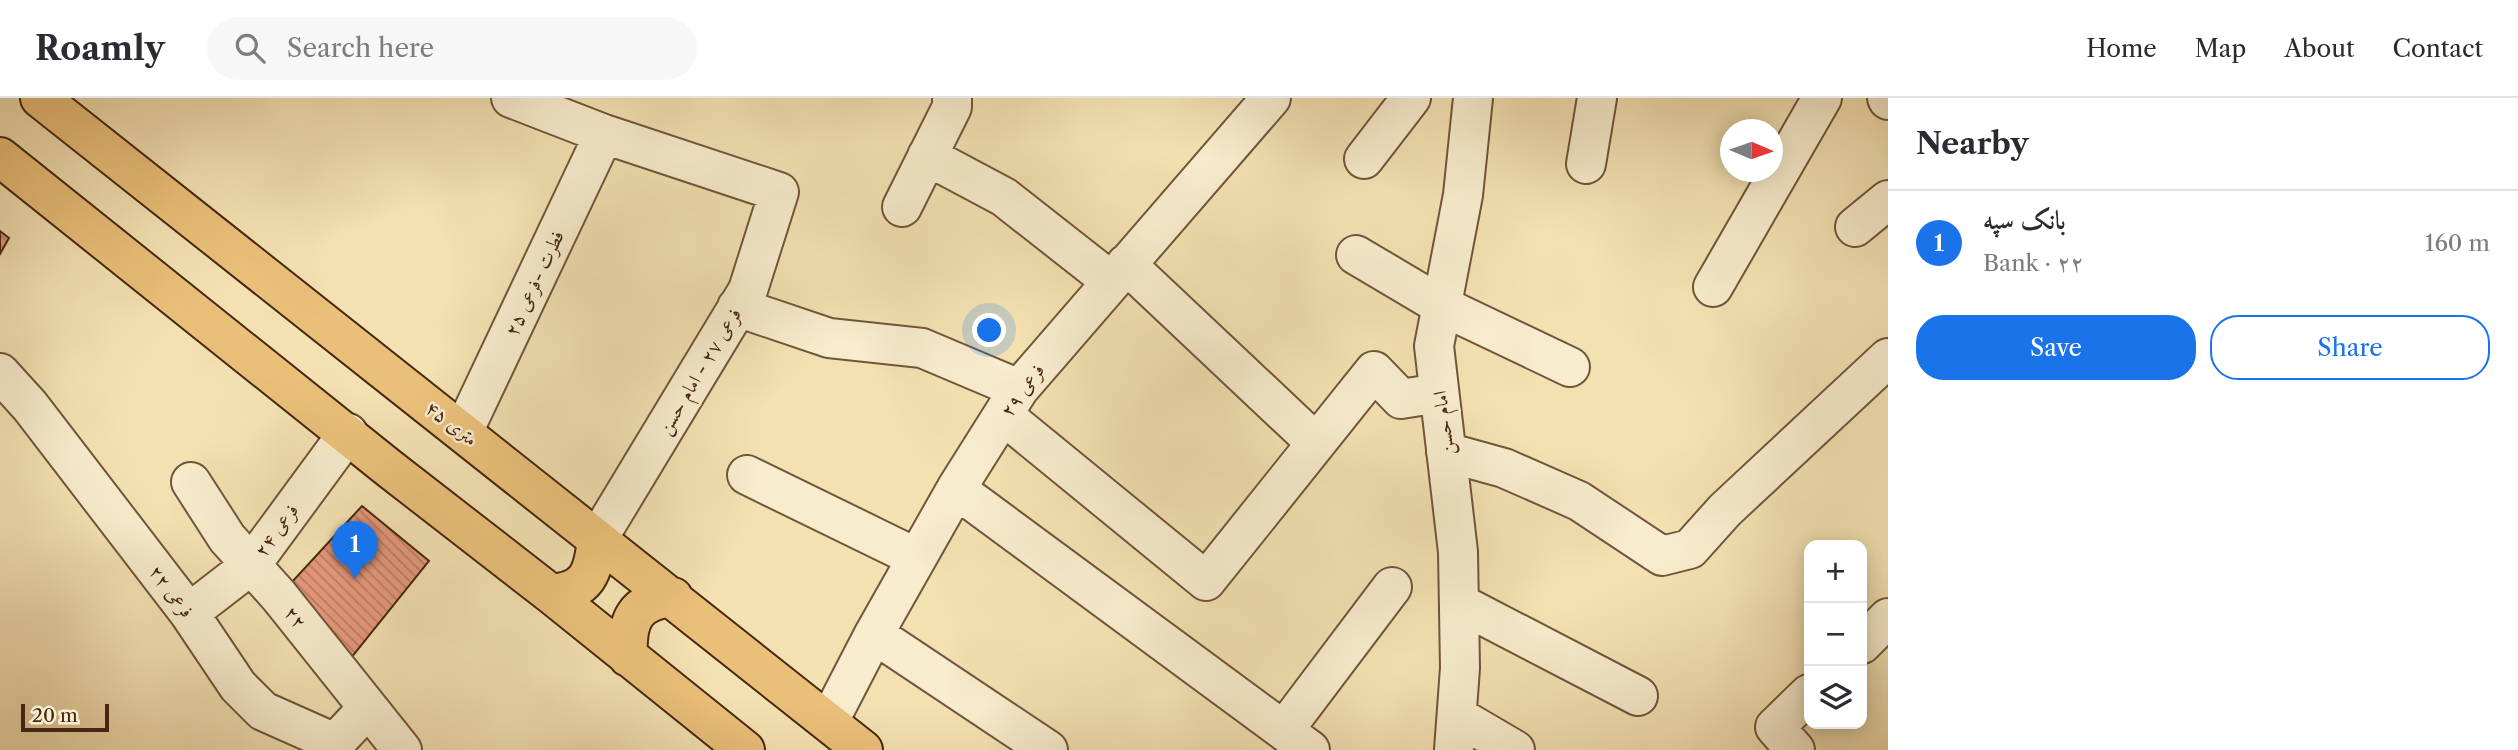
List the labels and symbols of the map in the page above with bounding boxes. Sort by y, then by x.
north arrow [1720,119,1783,182]
street label: فطرت -فرعی ۲۵ [500,227,570,340]
street label: فرعی ۲۷ - امام حسن [653,304,750,441]
your location [972,313,1006,347]
street label: فرعی ۲۹ [996,359,1050,422]
street label: امام حسن [1428,389,1464,456]
street label: ۴۵ متری [421,396,482,451]
street label: فرعی ۲۴ [250,499,304,562]
pin: 1 [332,521,378,579]
street label: فرعی ۲۲ [144,561,199,623]
street label: ۲۲ [280,601,312,633]
scale bar [21,701,108,733]

